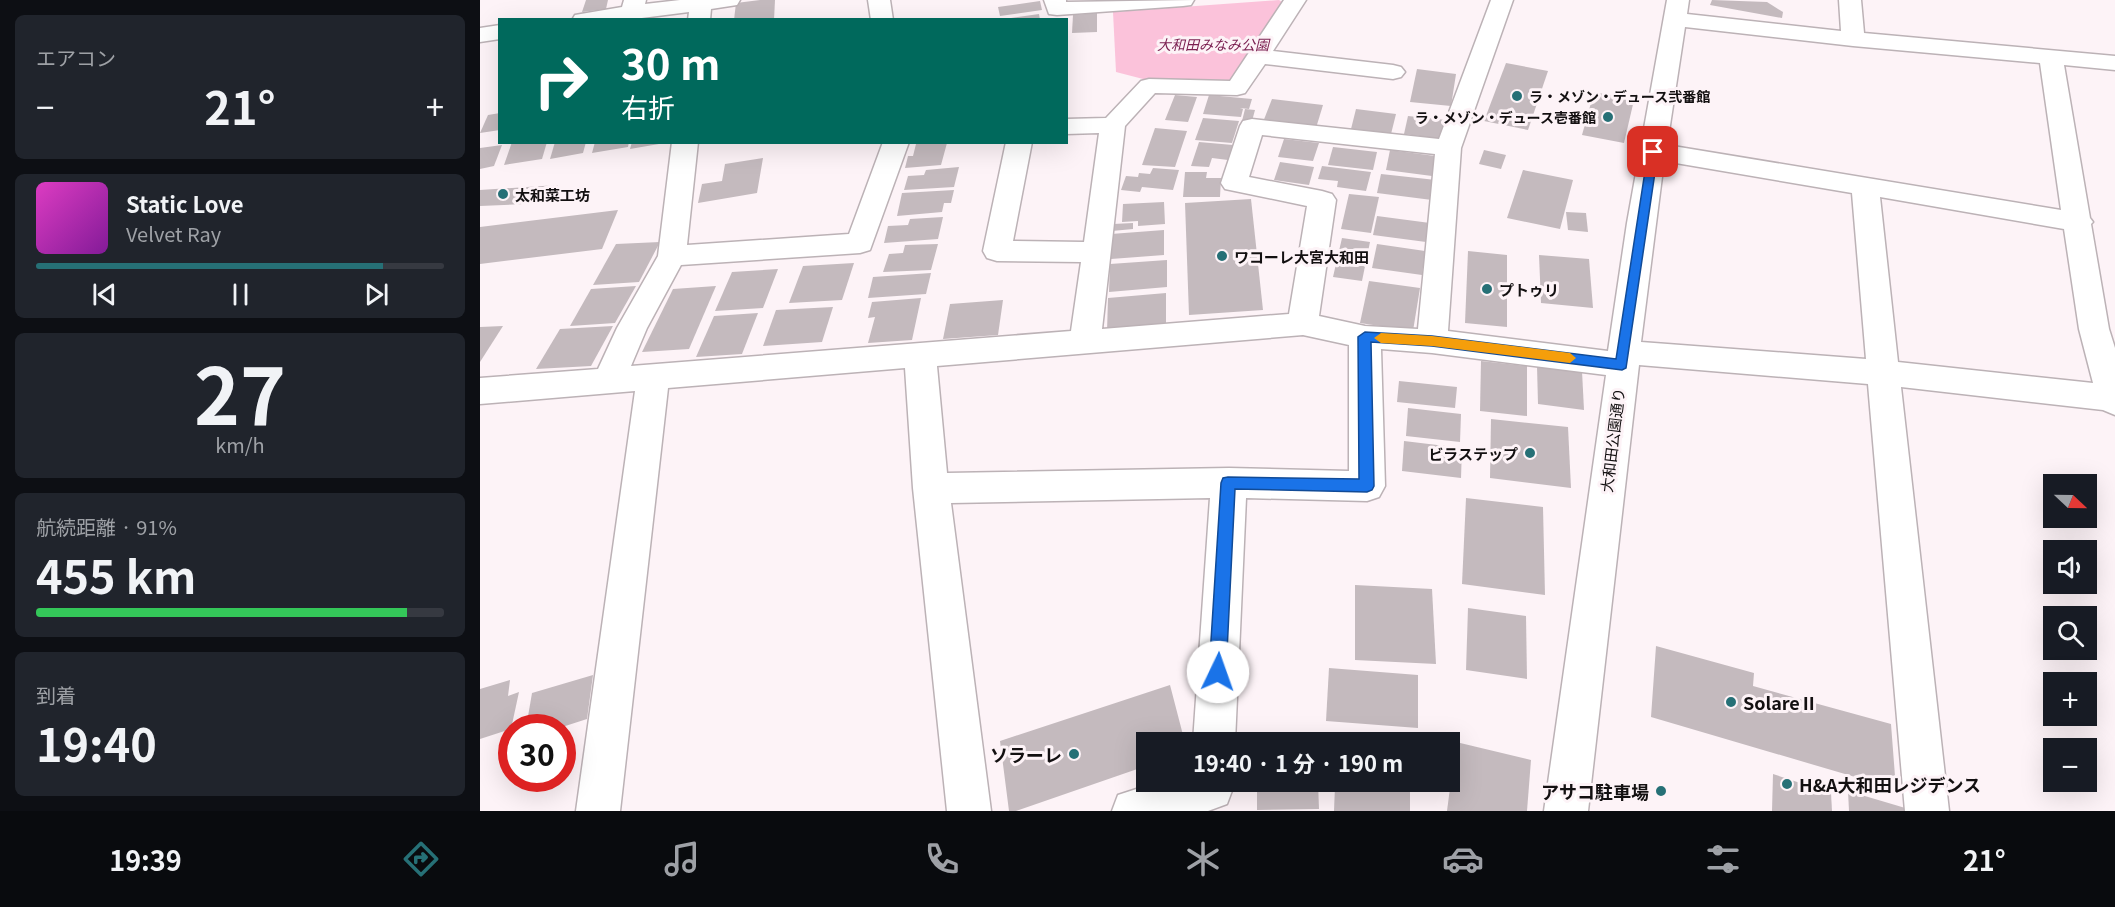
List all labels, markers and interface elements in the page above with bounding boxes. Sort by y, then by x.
text: 30 m [621,31,721,92]
park label: 大和田みなみ公園 [1157,34,1271,54]
icon: right [522,42,600,120]
text: エアコン [36,43,116,72]
text: 21° [204,73,276,138]
text: − [36,82,54,130]
text: + [426,82,444,130]
place label: ラ・メゾン・デュース弐番館 [1529,86,1710,106]
text: 右折 [621,87,675,126]
marker: ラ・メゾン・デュース弐番館 [1510,89,1524,103]
place label: ラ・メゾン・デュース壱番館 [1415,107,1596,127]
marker: ラ・メゾン・デュース壱番館 [1601,110,1615,124]
pin [1627,126,1678,177]
icon: arrive [1636,135,1669,168]
place label: 太和菜工坊 [515,184,590,205]
text: Static Love [126,187,243,219]
marker: 太和菜工坊 [496,187,510,201]
text: Velvet Ray [126,219,221,248]
place label: ワコーレ大宮大和田 [1234,246,1369,267]
marker: ワコーレ大宮大和田 [1215,249,1229,263]
icon: previous [88,278,121,311]
icon: pause [224,278,257,311]
icon: next [360,278,393,311]
place label: プトゥリ [1499,279,1559,300]
marker: プトゥリ [1480,282,1494,296]
text: 27 [194,335,286,447]
street label: 大和田公園通り [1595,387,1629,493]
text: km/h [215,430,265,459]
place label: ビラステップ [1428,443,1518,464]
marker: ビラステップ [1523,446,1537,460]
north arrow [2043,474,2097,528]
map controls [2043,474,2097,792]
text: 航続距離 · 91% [36,512,177,541]
button: sound [2043,540,2097,594]
text: 455 km [36,542,196,607]
button: search [2043,606,2097,660]
position arrow [1186,640,1250,704]
button: + [2043,672,2097,726]
text: 到着 [36,680,76,709]
place label: SolareⅡ [1743,689,1818,715]
marker: SolareⅡ [1724,695,1738,709]
text: 19:40 [36,710,157,775]
speed limit sign: 30 [498,714,576,792]
button: − [2043,738,2097,792]
place label: ソラーレ [990,741,1062,767]
text: 19:40 · 1 分 · 190 m [1193,746,1403,778]
marker: ソラーレ [1067,747,1081,761]
place label: H&A大和田レジデンス [1799,771,1981,797]
marker: H&A大和田レジデンス [1780,777,1794,791]
place label: アサコ駐車場 [1541,778,1649,804]
marker: アサコ駐車場 [1654,784,1668,798]
icon: directions [400,838,442,880]
icon: music [661,838,703,880]
icon: phone [921,838,963,880]
icon: climate [1182,838,1224,880]
icon: car [1442,838,1484,880]
icon: filters [1702,838,1744,880]
text: 19:39 [109,840,182,879]
text: 21° [1963,840,2006,879]

